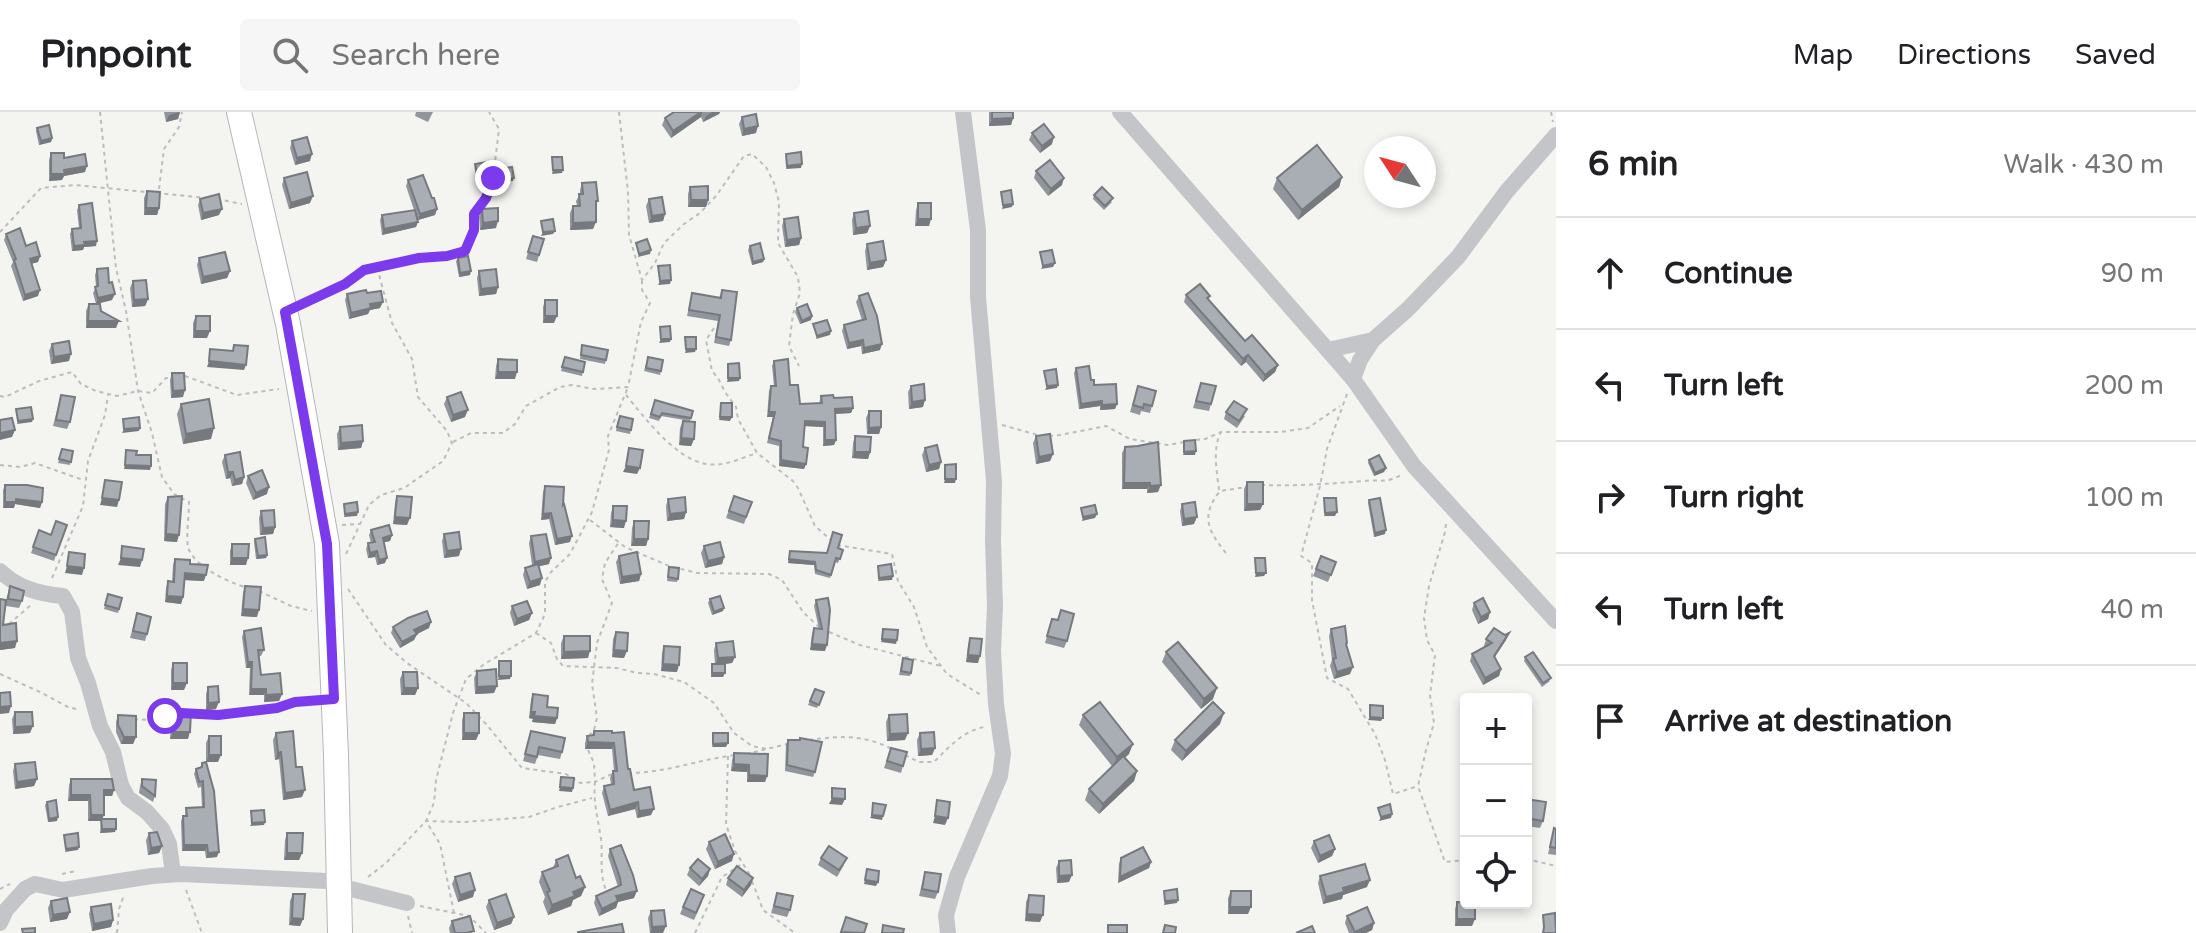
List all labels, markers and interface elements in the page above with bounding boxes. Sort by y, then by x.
search box [240,19,800,91]
text: Pinpoint [40,32,192,78]
icon: search [268,33,312,77]
text: Search here [332,37,500,74]
text: Map [1793,38,1853,72]
text: Directions [1897,38,2031,72]
text: Saved [2075,38,2156,72]
north arrow [1364,136,1436,208]
text: 6 min [1588,144,1679,185]
text: Walk · 430 m [2004,149,2164,180]
route end [475,160,511,196]
icon: ahead [1588,251,1632,295]
text: Continue [1664,255,1793,292]
text: 90 m [2101,258,2164,289]
icon: left [1588,363,1632,407]
text: Turn left [1664,367,1783,404]
text: 200 m [2084,370,2164,401]
icon: right [1588,475,1632,519]
text: Turn right [1664,479,1804,516]
text: 100 m [2084,482,2164,513]
icon: left [1588,587,1632,631]
text: Turn left [1664,591,1783,628]
text: 40 m [2101,594,2164,625]
map controls [1460,693,1532,909]
button: + [1460,693,1532,765]
route start [147,698,183,734]
icon: arrive [1588,699,1632,743]
text: Arrive at destination [1664,703,1952,740]
button: − [1460,765,1532,837]
button: locate [1460,837,1532,909]

